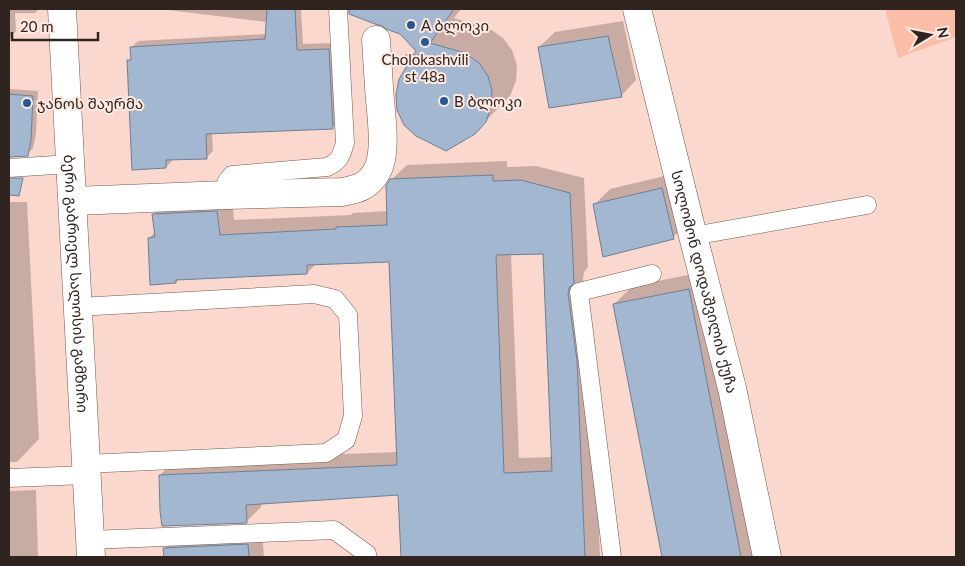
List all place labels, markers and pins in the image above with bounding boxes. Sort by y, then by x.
place label: A ბლოკი [421,16,489,35]
marker: A ბლოკი [405,19,417,31]
marker: Cholokashvili st 48a [419,36,431,48]
place label: Cholokashvili st 48a [381,50,469,85]
place label: B ბლოკი [454,92,522,111]
place label: ჯანოს შაურმა [37,94,143,113]
marker: B ბლოკი [438,95,450,107]
marker: ჯანოს შაურმა [21,97,33,109]

